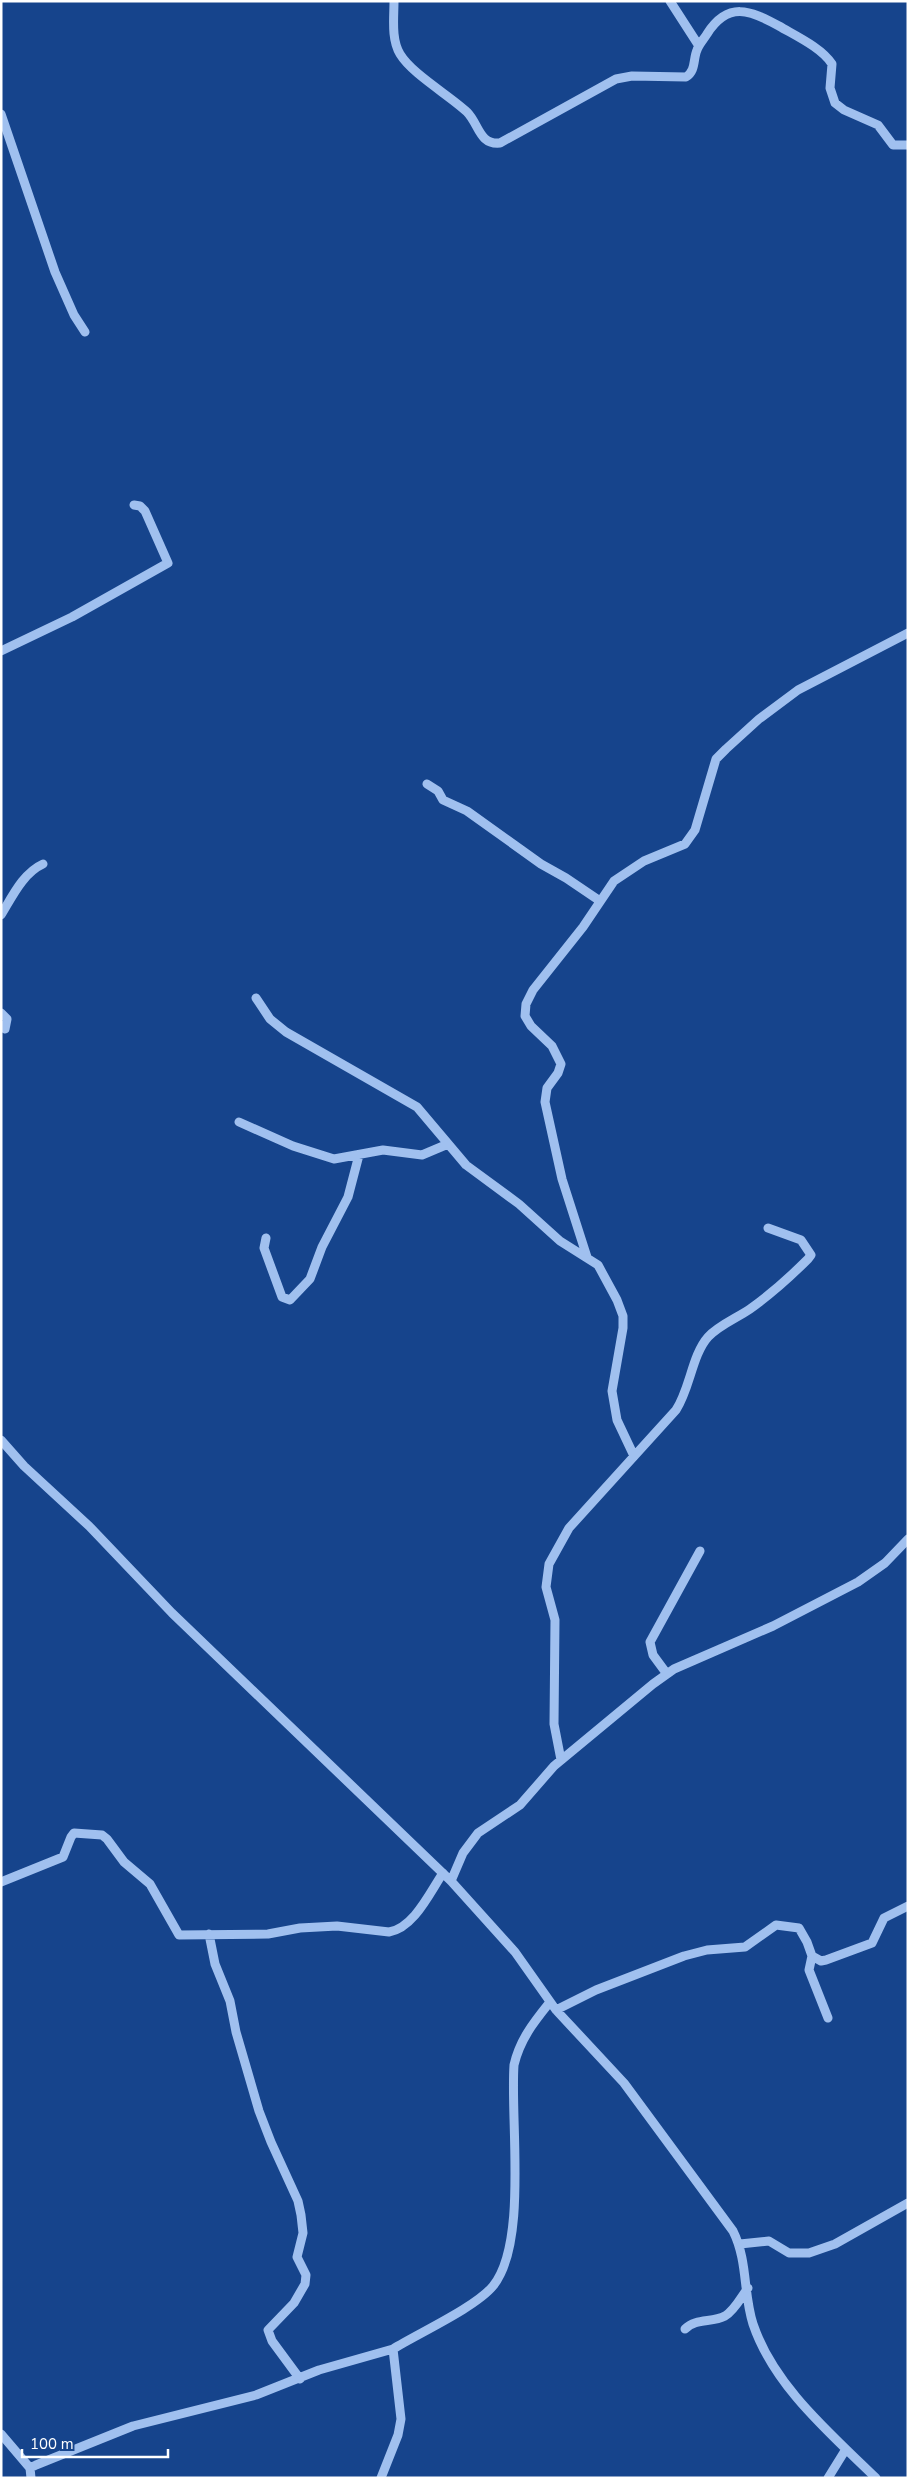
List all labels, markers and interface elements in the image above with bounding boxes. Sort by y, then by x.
scale bar [22,2426,169,2458]
text: 100 m [30,2434,74,2454]

